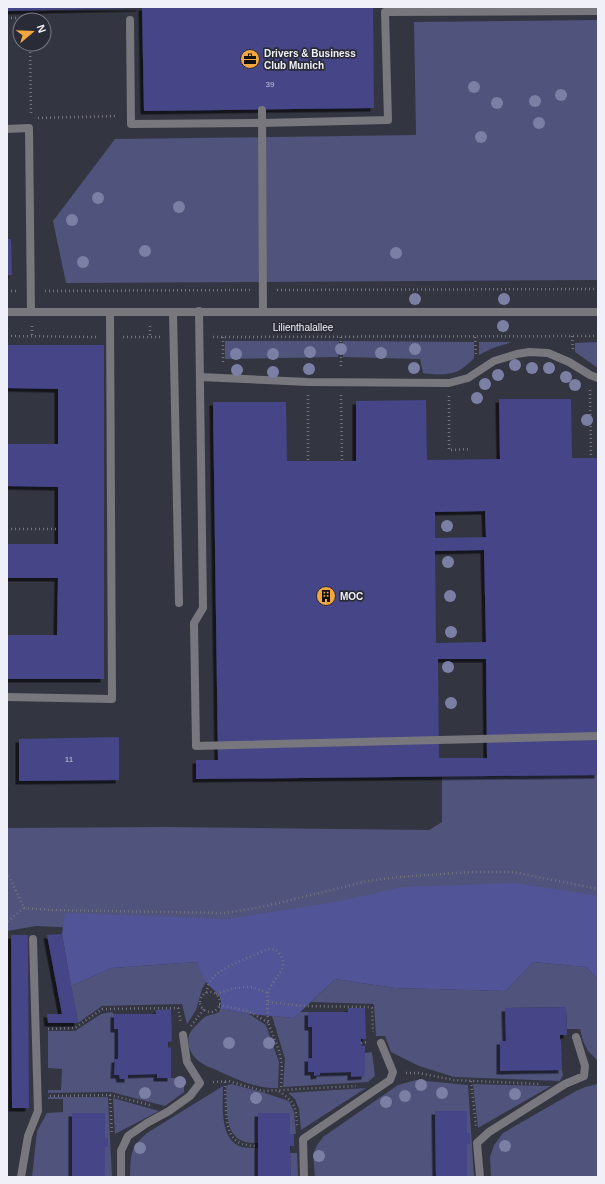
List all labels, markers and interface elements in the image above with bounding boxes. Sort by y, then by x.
north arrow [12,12,52,52]
text: N [34,23,48,35]
office icon: Drivers & Business Club Munich [239,48,261,70]
place label: Drivers & Business Club Munich [264,48,356,71]
house number: 39 [266,80,275,89]
street label: Lilienthalallee [273,322,334,333]
building icon: MOC [315,585,337,607]
place label: MOC [340,591,363,602]
house number: 11 [65,755,74,764]

